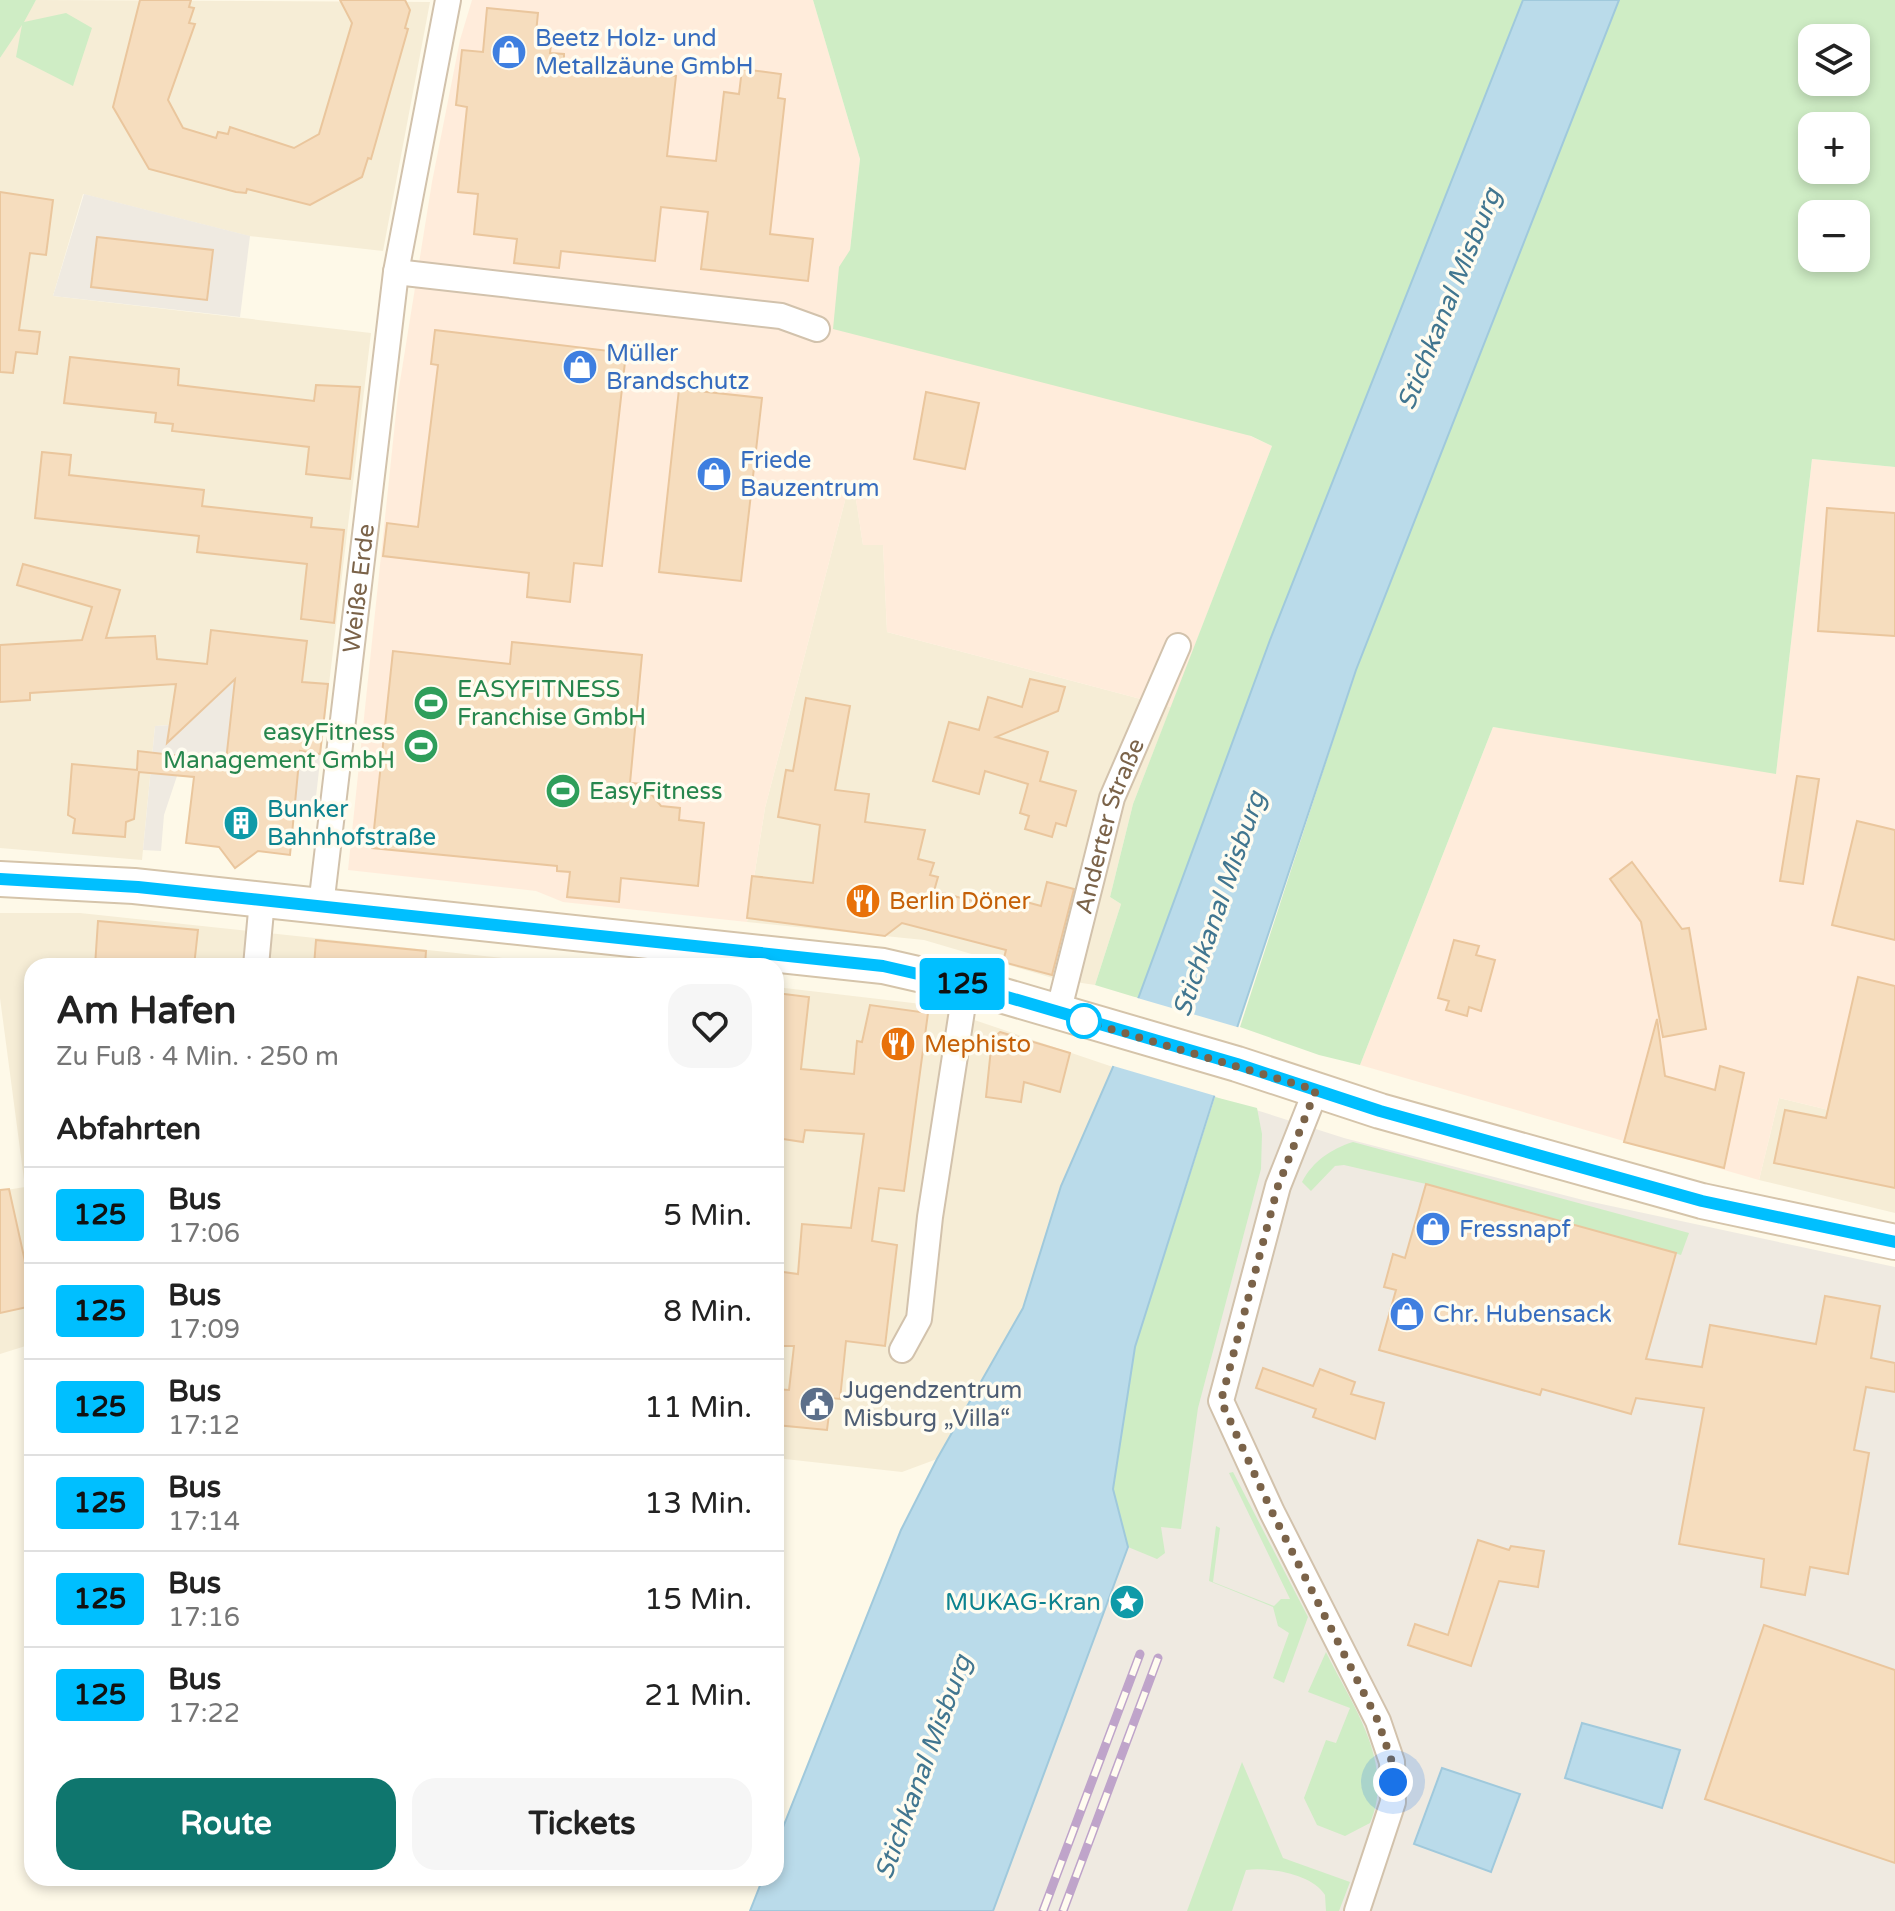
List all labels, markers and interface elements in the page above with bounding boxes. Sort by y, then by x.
place label: Beetz Holz- und Metallzäune GmbH [535,24,754,81]
map controls [1798,24,1870,272]
button: layers [1798,24,1870,96]
shop icon: Beetz Holz- und Metallzäune GmbH [490,33,528,71]
button: + [1798,112,1870,184]
water label: Stichkanal Misburg [1390,182,1508,414]
button: − [1798,200,1870,272]
place label: Müller Brandschutz [606,339,749,396]
shop icon: Müller Brandschutz [561,348,599,386]
place label: Friede Bauzentrum [740,446,880,503]
shop icon: Friede Bauzentrum [695,455,733,493]
street label: Weiße Erde [337,522,381,654]
place label: EASYFITNESS Franchise GmbH [457,675,646,732]
sports icon: EASYFITNESS Franchise GmbH [412,684,450,722]
place label: easyFitness Management GmbH [163,718,395,775]
sports icon: easyFitness Management GmbH [402,727,440,765]
street label: Anderter Straße [1069,734,1151,917]
sports icon: EasyFitness [544,772,582,810]
place label: EasyFitness [589,777,722,806]
water label: Stichkanal Misburg [1166,786,1273,1021]
place label: Bunker Bahnhofstraße [267,795,436,852]
building icon: Bunker Bahnhofstraße [222,804,260,842]
restaurant icon: Berlin Döner [844,882,882,920]
place label: Berlin Döner [889,887,1031,916]
line badge: 125 [916,958,1008,1010]
text: 125 [936,967,988,1001]
button: heart [668,984,752,1068]
text: Am Hafen [56,988,237,1034]
unlabelled marker [1067,1004,1101,1038]
restaurant icon: Mephisto [879,1025,917,1063]
place label: Mephisto [924,1030,1031,1059]
text: Zu Fuß · 4 Min. · 250 m [56,1041,339,1072]
text: Abfahrten [56,1111,201,1148]
text: Bus [168,1181,221,1218]
text: 5 Min. [663,1197,752,1234]
text: 125 [74,1198,126,1232]
shop icon: Fressnapf [1414,1210,1452,1248]
place label: Fressnapf [1459,1215,1572,1244]
text: 17:06 [168,1218,240,1249]
text: Bus [168,1277,221,1314]
text: 8 Min. [663,1293,752,1330]
text: 125 [74,1294,126,1328]
shop icon: Chr. Hubensack [1388,1295,1426,1333]
place label: Chr. Hubensack [1433,1300,1612,1329]
text: 17:09 [168,1314,240,1345]
text: Bus [168,1373,221,1410]
place label: Jugendzentrum Misburg „Villa“ [843,1376,1022,1433]
public building icon: Jugendzentrum Misburg „Villa“ [798,1385,836,1423]
text: 11 Min. [644,1389,752,1426]
text: 125 [74,1390,126,1424]
text: 17:12 [168,1410,240,1441]
text: Bus [168,1469,221,1506]
text: 13 Min. [644,1485,752,1522]
text: 125 [74,1486,126,1520]
text: 17:14 [168,1506,240,1537]
text: Bus [168,1565,221,1602]
text: 15 Min. [644,1581,752,1618]
text: 125 [74,1582,126,1616]
place icon: MUKAG-Kran [1108,1583,1146,1621]
place label: MUKAG-Kran [945,1588,1101,1617]
text: 17:16 [168,1602,240,1633]
water label: Stichkanal Misburg [868,1649,978,1883]
text: Bus [168,1661,221,1698]
text: 21 Min. [644,1677,752,1714]
text: 125 [74,1678,126,1712]
text: 17:22 [168,1698,240,1729]
your location [1373,1762,1413,1802]
button: Route [56,1778,396,1870]
button: Tickets [412,1778,752,1870]

